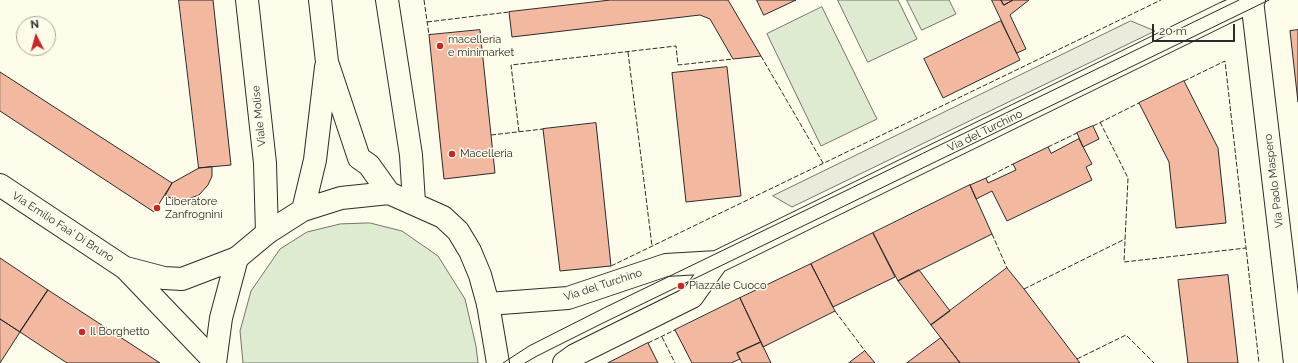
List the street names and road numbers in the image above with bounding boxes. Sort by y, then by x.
street label: Viale Molise [249,85,269,147]
street label: Via del Turchino [945,107,1025,155]
street label: Via Paolo Maspero [1262,133,1286,229]
street label: Via Emilio Faa' Di Bruno [10,189,116,265]
street label: Via del Turchino [562,266,644,304]

